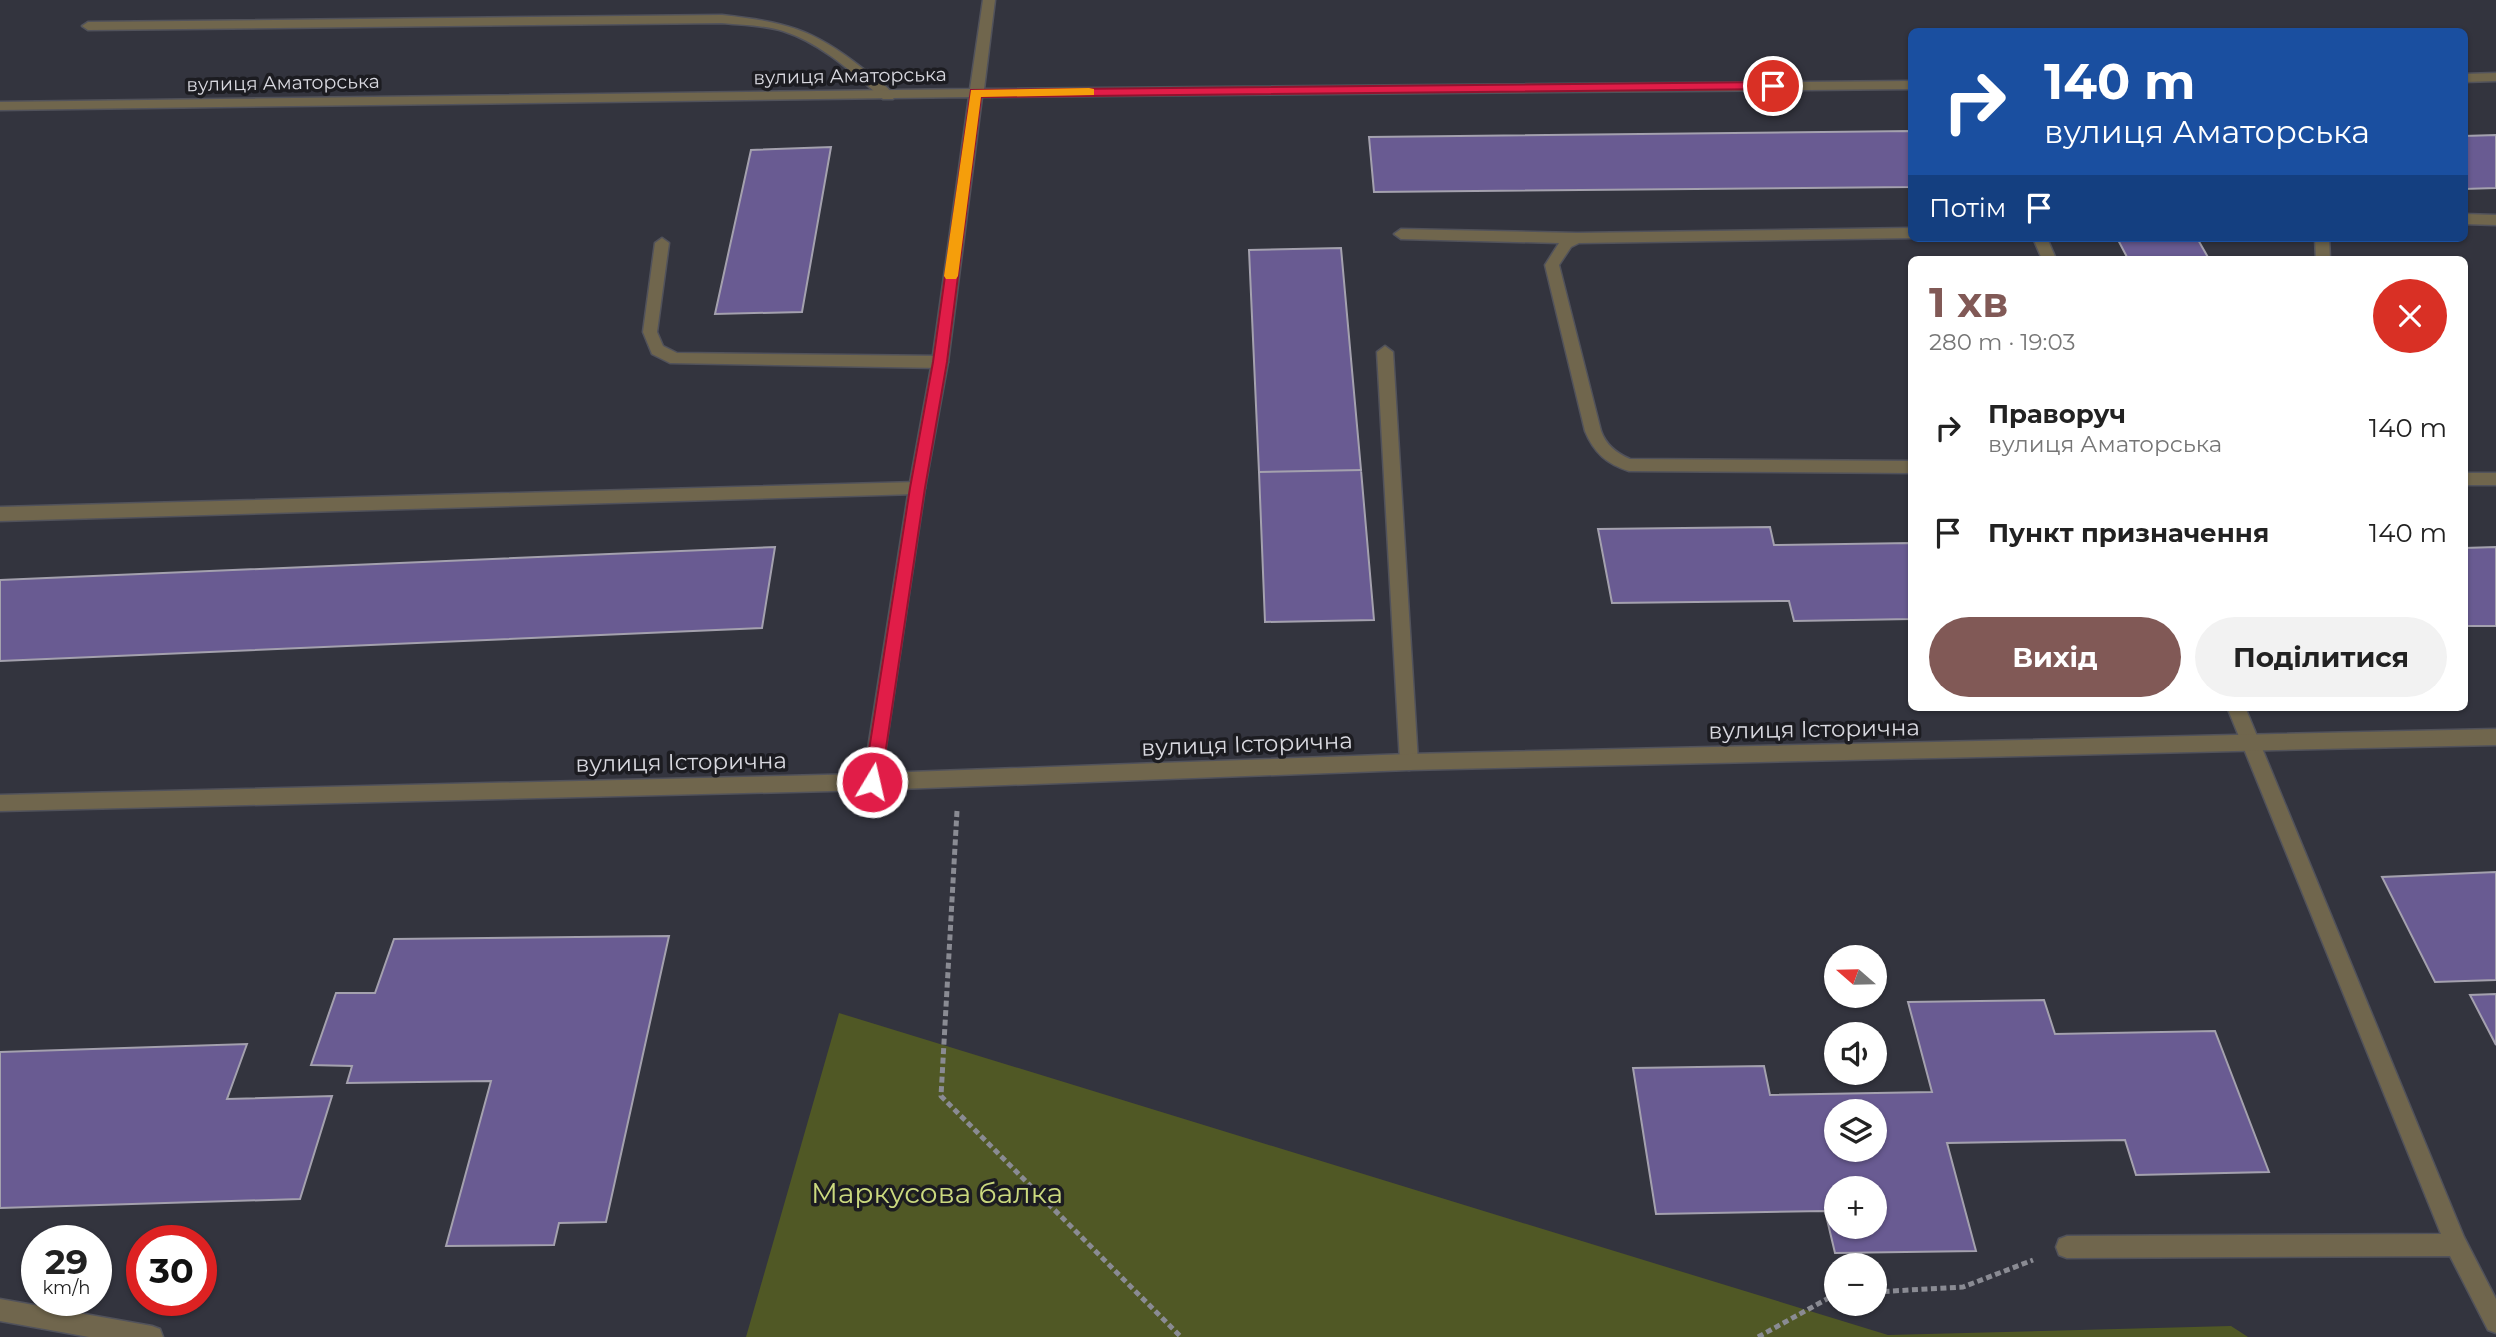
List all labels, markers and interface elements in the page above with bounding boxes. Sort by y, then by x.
text: 140 m [2044,52,2196,111]
pin [1743,56,1803,116]
icon: right [1929,56,2020,147]
street label: вулиця Аматорська [753,63,947,89]
icon: arrive [1754,67,1792,105]
street label: вулиця Аматорська [186,70,380,96]
text: вулиця Аматорська [2044,112,2370,151]
icon: arrive [2020,189,2058,227]
text: Потім [1929,192,2006,224]
text: 1 хв [1929,276,2008,328]
button: close [2373,279,2447,353]
text: 280 m · 19:03 [1929,328,2075,356]
text: Праворуч [1988,398,2126,430]
icon: right [1929,409,1967,447]
text: 140 m [2369,412,2447,444]
text: вулиця Аматорська [1988,430,2222,458]
icon: arrive [1929,514,1967,552]
text: Пункт призначення [1988,517,2269,549]
text: 140 m [2369,517,2447,549]
button: Вихід [1929,617,2181,697]
button: Поділитися [2195,617,2447,697]
street label: вулиця Історична [1708,713,1920,745]
street label: вулиця Історична [1141,726,1353,762]
position arrow [835,745,909,819]
street label: вулиця Історична [575,746,787,778]
north arrow [1824,945,1886,1008]
map controls [1824,945,1887,1316]
button: sound [1824,1022,1887,1085]
button: layers [1824,1099,1887,1162]
park label: Маркусова балка [811,1176,1063,1210]
button: + [1824,1176,1887,1239]
speed limit sign: 30 [126,1225,217,1316]
text: 29 [45,1240,88,1283]
button: − [1824,1253,1887,1316]
text: km/h [42,1277,91,1299]

